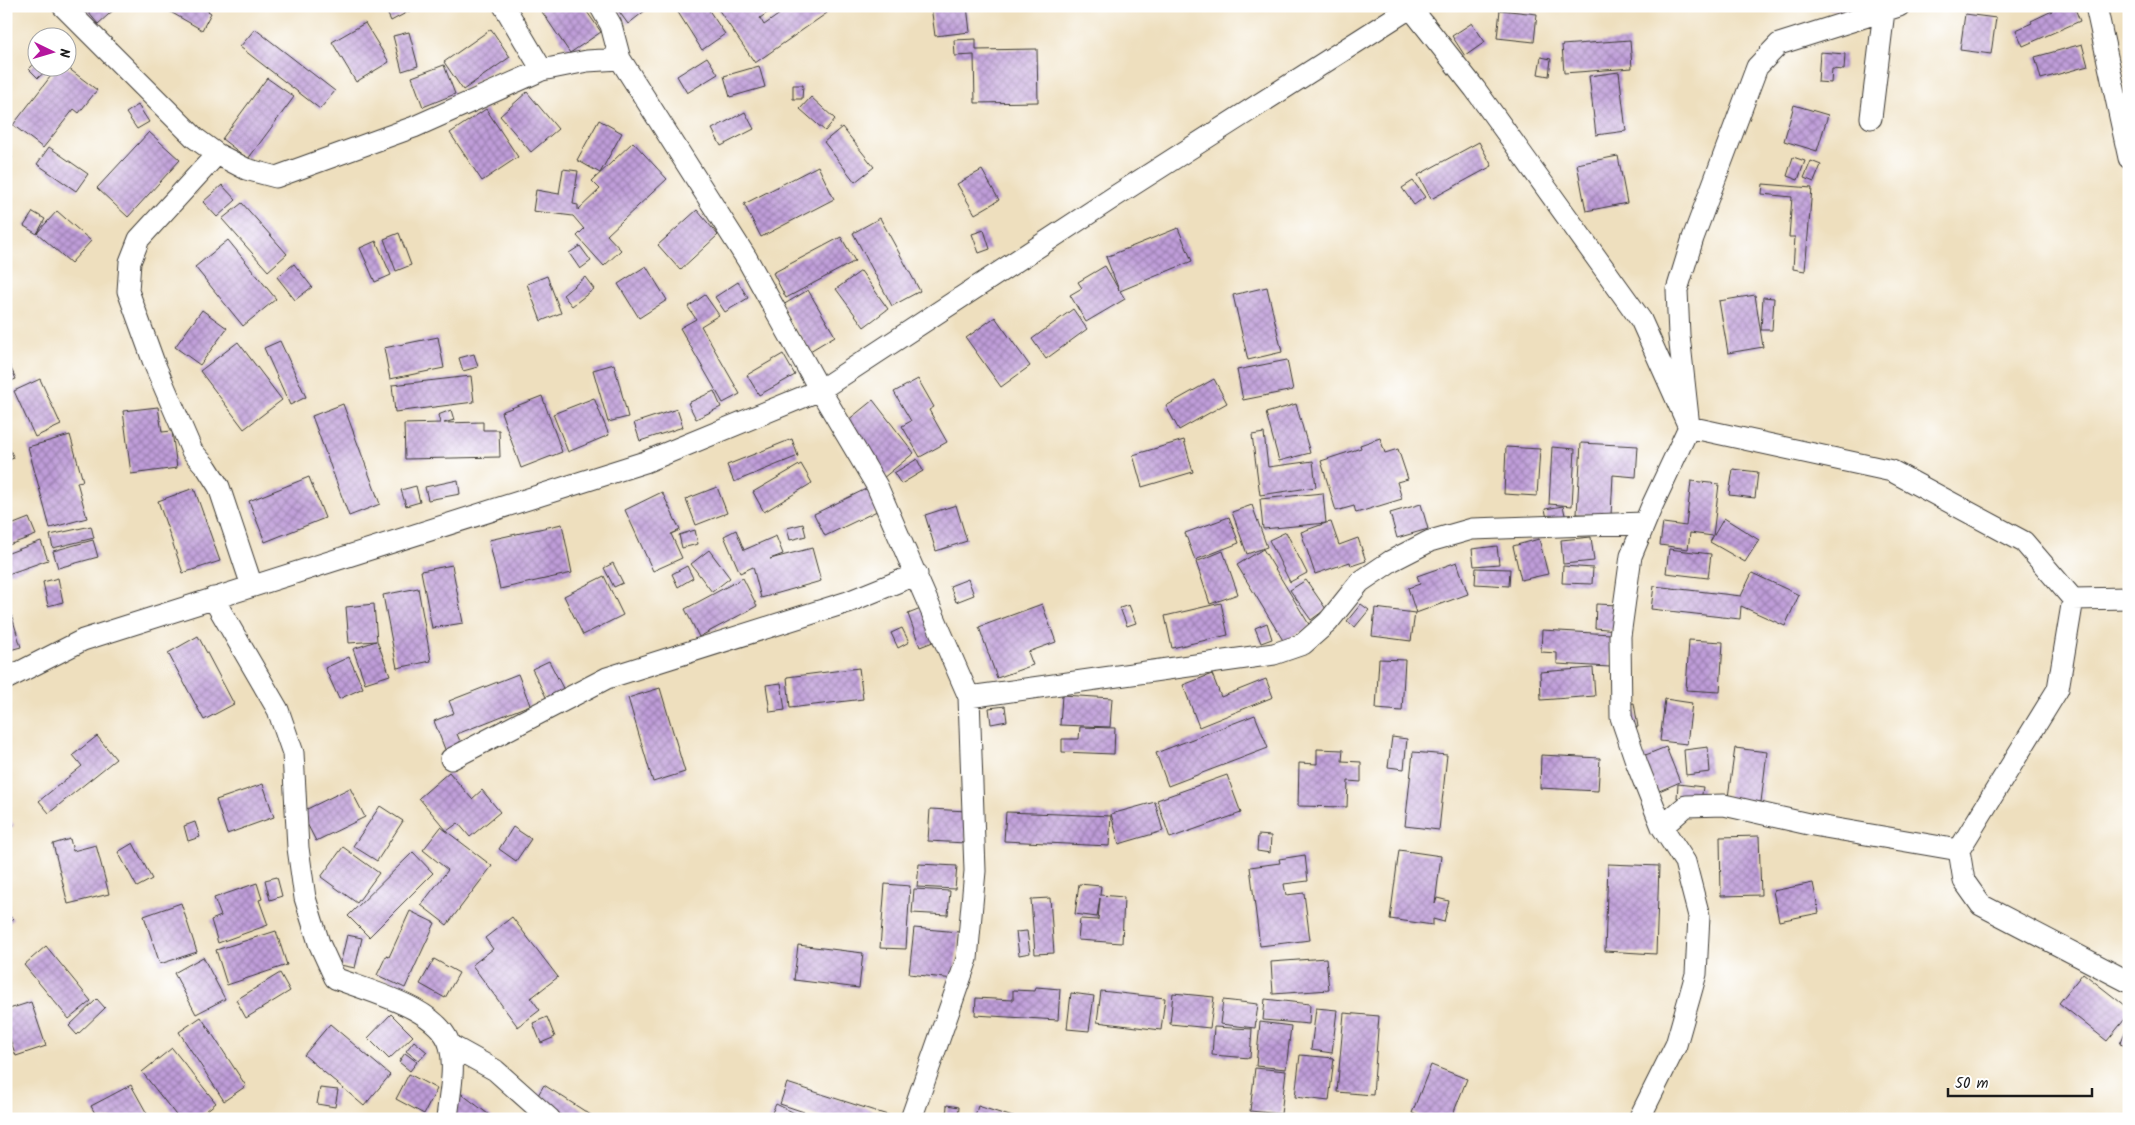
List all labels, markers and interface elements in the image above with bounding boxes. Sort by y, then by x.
north arrow [28,28,78,78]
text: N [53,48,75,59]
scale bar [1948,1065,2091,1097]
text: 50 m [1955,1072,1989,1096]

